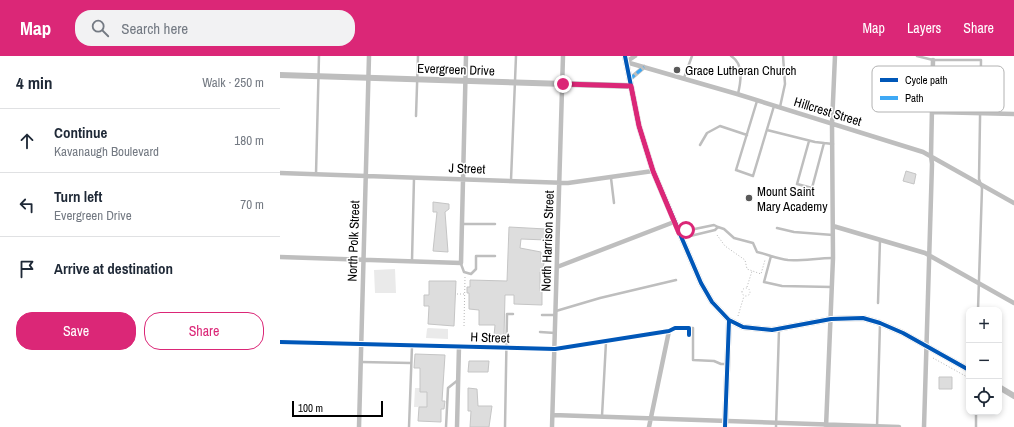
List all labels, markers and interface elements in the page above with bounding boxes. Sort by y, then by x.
search box [75,10,355,46]
text: Map [20,15,51,41]
icon: search [89,17,111,39]
text: Search here [121,18,188,39]
text: Map [863,19,885,37]
text: Layers [907,19,941,37]
text: Share [963,19,994,37]
street label: Evergreen Drive [417,60,495,79]
place label: Grace Lutheran Church [685,62,796,79]
marker: Grace Lutheran Church [672,65,682,75]
legend [872,66,1004,112]
text: 4 min [16,71,52,94]
text: Cycle path [905,73,948,87]
text: Walk · 250 m [202,74,264,91]
route end [554,75,572,93]
text: Path [905,91,924,105]
street label: Hillcrest Street [792,93,864,130]
text: Continue [54,122,107,143]
icon: ahead [16,130,38,152]
text: 180 m [234,132,264,149]
text: Kavanaugh Boulevard [54,143,159,160]
street label: J Street [448,159,486,178]
place label: Mount Saint Mary Academy [757,183,828,215]
text: Turn left [54,186,102,207]
street label: North Harrison Street [537,190,558,292]
marker: Mount Saint Mary Academy [744,193,754,203]
icon: left [16,194,38,216]
text: 70 m [240,196,264,213]
street label: North Polk Street [344,200,363,282]
text: Evergreen Drive [54,207,132,224]
route start [677,221,695,239]
icon: arrive [16,258,38,280]
text: Arrive at destination [54,258,173,279]
map controls [966,307,1002,415]
button: + [966,307,1002,343]
button: Save [16,312,136,350]
button: Share [144,312,264,350]
street label: H Street [470,328,510,347]
button: − [966,343,1002,379]
button: locate [966,379,1002,415]
scale bar [292,399,383,418]
text: 100 m [298,401,323,415]

